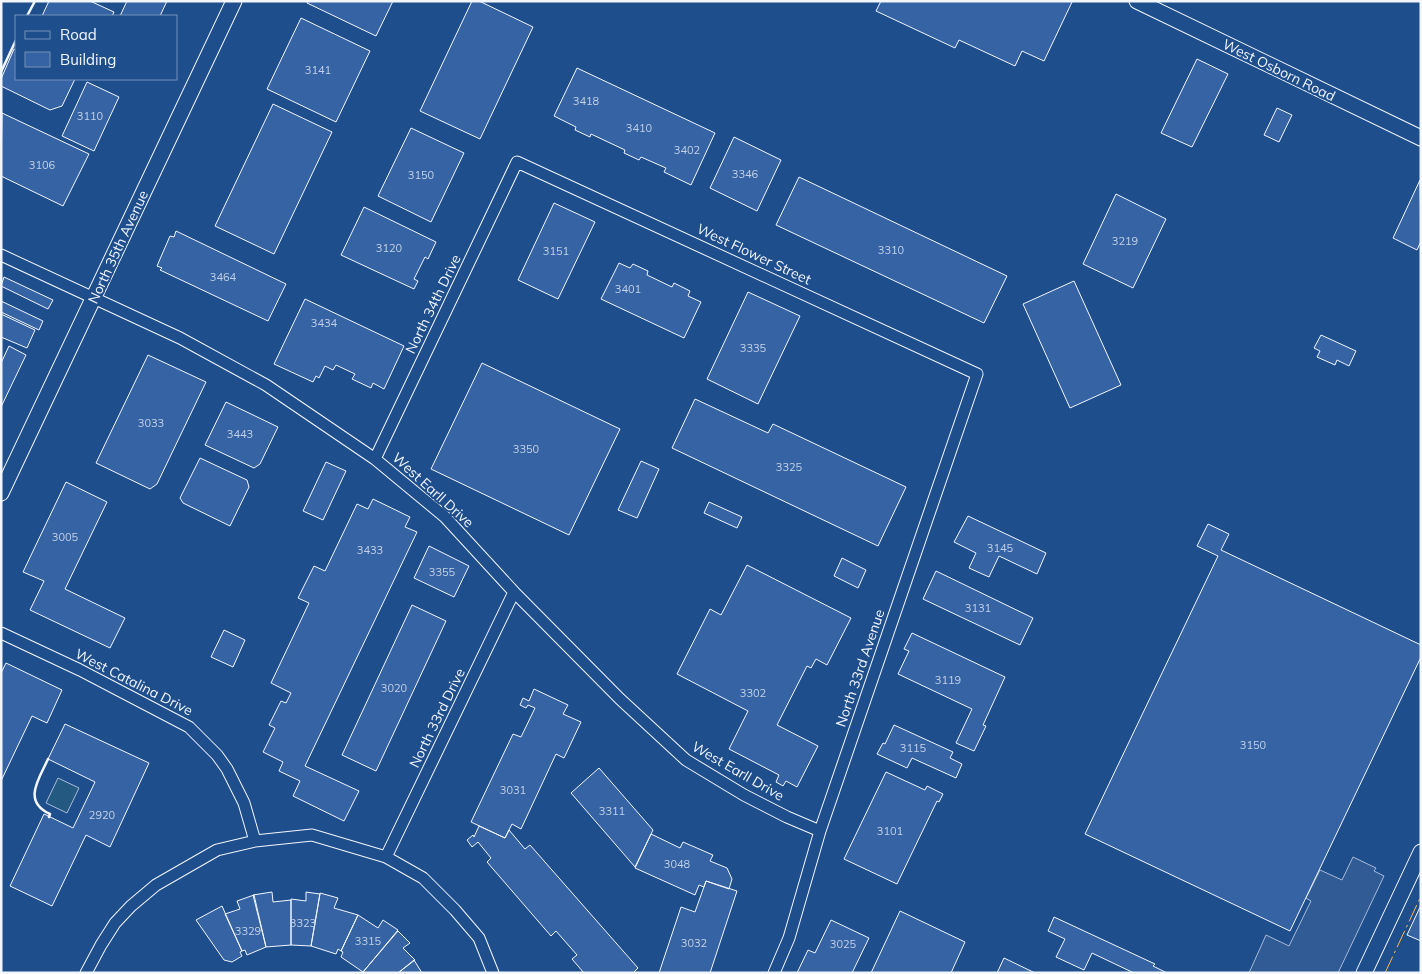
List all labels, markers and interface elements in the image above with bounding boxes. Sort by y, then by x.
legend [15,15,178,80]
text: Road [60,25,97,44]
street label: West Osborn Road [1220,35,1338,105]
text: Building [60,50,116,69]
house number: 3141 [305,63,331,77]
house number: 3418 [573,94,600,108]
house number: 3110 [77,109,104,123]
house number: 3410 [626,121,653,135]
house number: 3402 [674,143,701,157]
house number: 3106 [29,158,56,172]
house number: 3346 [732,167,759,181]
house number: 3150 [408,168,435,182]
street label: North 35th Avenue [84,187,152,307]
street label: West Flower Street [694,220,814,288]
house number: 3219 [1112,234,1138,248]
house number: 3120 [376,241,403,255]
house number: 3310 [878,243,905,257]
house number: 3151 [543,244,569,258]
street label: North 34th Drive [401,251,465,357]
house number: 3464 [210,270,237,284]
house number: 3401 [615,282,641,296]
house number: 3434 [311,316,338,330]
house number: 3335 [740,341,767,355]
house number: 3033 [138,416,164,430]
house number: 3443 [227,427,253,441]
house number: 3350 [513,442,540,456]
street label: West Earll Drive [389,449,477,531]
house number: 3325 [776,460,803,474]
house number: 3005 [52,530,79,544]
house number: 3145 [987,541,1014,555]
house number: 3433 [357,543,383,557]
house number: 3355 [429,565,456,579]
house number: 3131 [965,601,991,615]
street label: North 33rd Avenue [831,607,889,729]
street label: West Catalina Drive [72,645,196,719]
street label: North 33rd Drive [405,665,469,771]
house number: 3119 [935,673,961,687]
house number: 3020 [381,681,408,695]
house number: 3302 [740,686,767,700]
street label: West Earll Drive [689,737,787,805]
house number: 3150 [1240,738,1267,752]
house number: 3115 [900,741,927,755]
house number: 3031 [500,783,526,797]
house number: 3311 [599,804,625,818]
house number: 2920 [89,808,116,822]
house number: 3101 [877,824,903,838]
house number: 3048 [664,857,691,871]
house number: 3323 [290,916,316,930]
house number: 3329 [235,924,261,938]
house number: 3315 [355,934,382,948]
house number: 3032 [681,936,708,950]
house number: 3025 [830,937,857,951]

